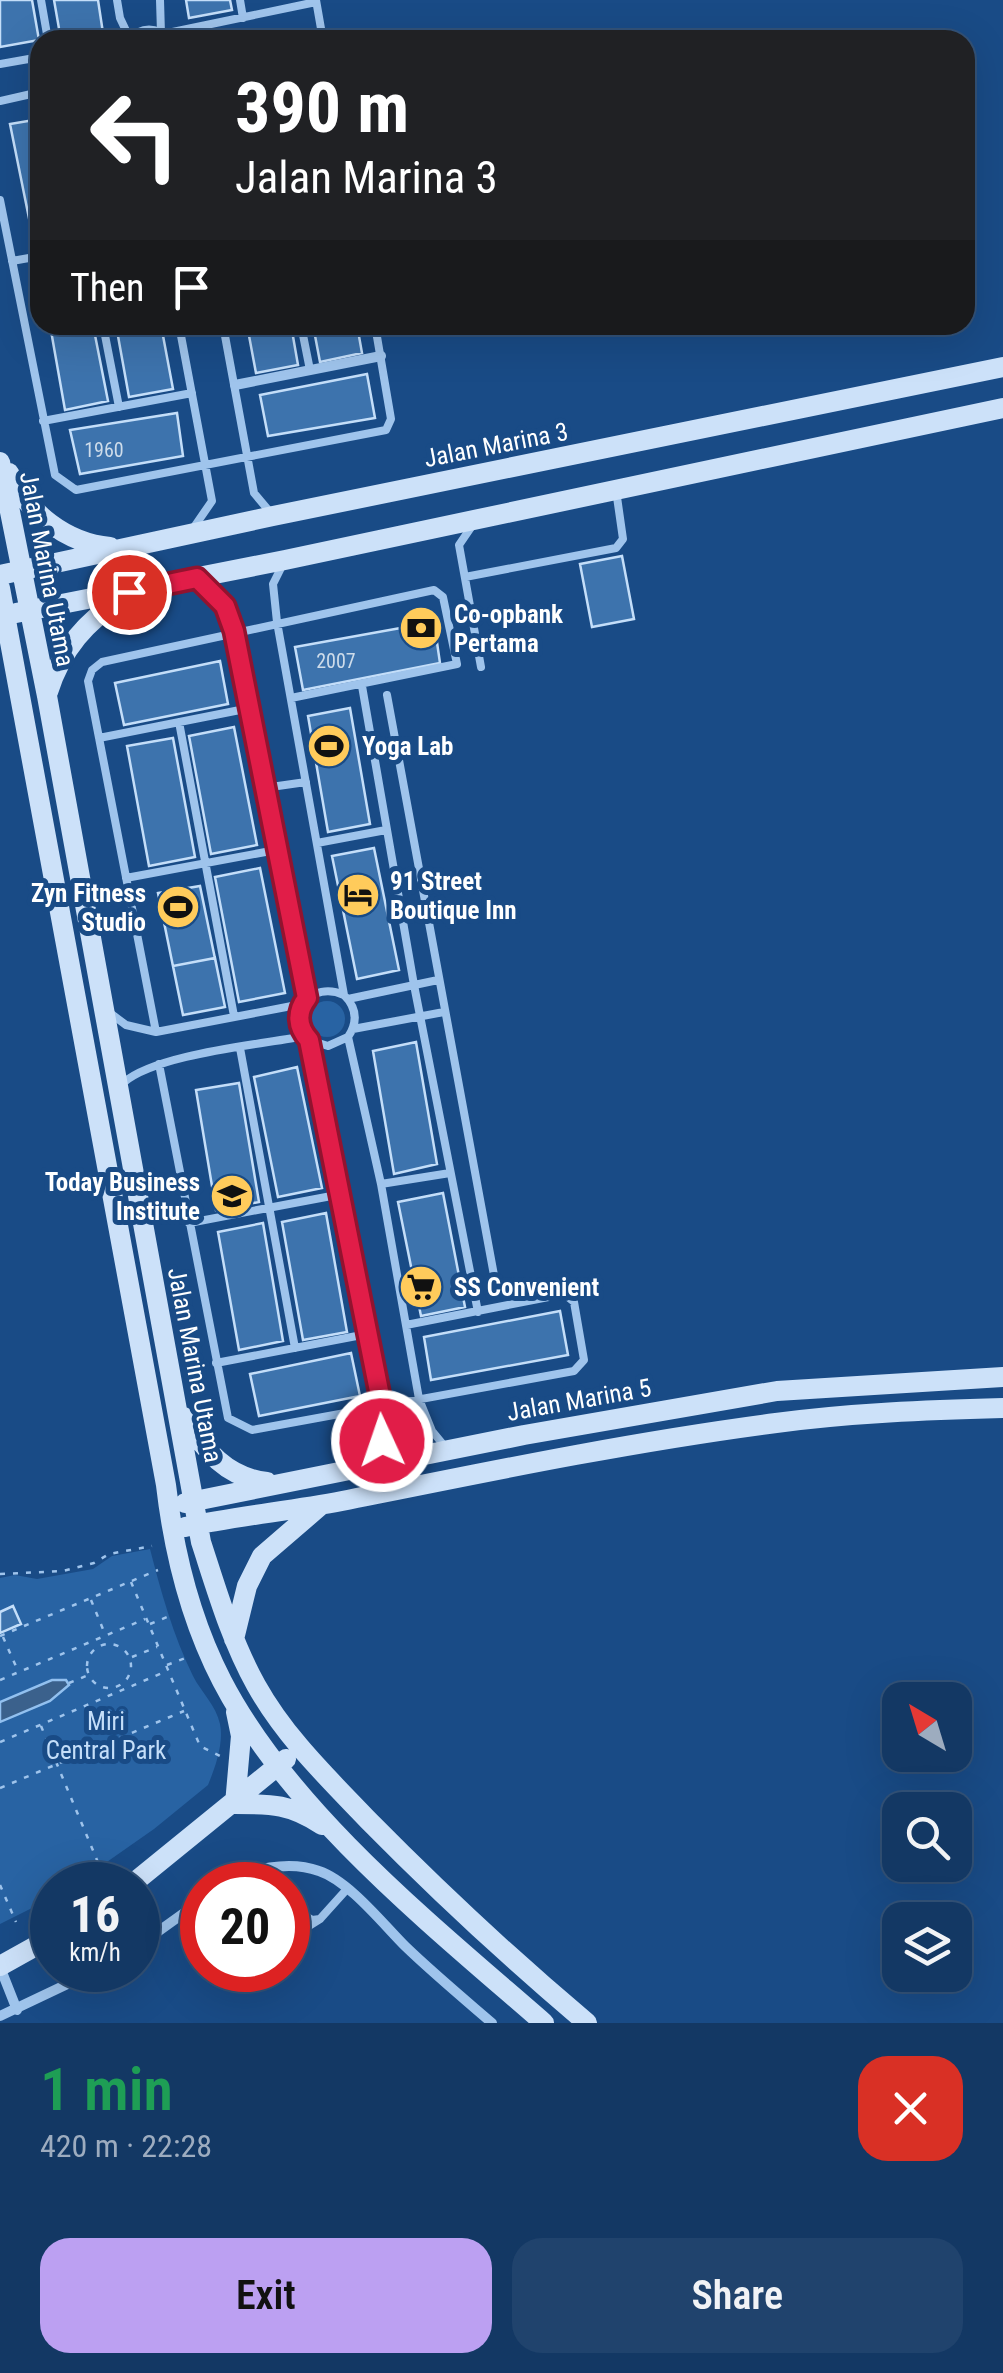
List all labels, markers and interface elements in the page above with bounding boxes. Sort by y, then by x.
text: 390 m [235,67,409,149]
icon: left [70,70,200,200]
text: Jalan Marina 3 [235,151,498,204]
icon: arrive [164,260,219,315]
text: Then [70,266,144,310]
street label: Jalan Marina 3 [422,417,570,473]
house number: 1960 [84,438,124,462]
street label: Jalan Marina Utama [14,469,80,669]
pin [87,550,172,635]
icon: arrive [102,565,157,620]
place label: Co-opbank Pertama [454,600,563,658]
bank icon: Co-opbank Pertama [398,605,444,651]
house number: 2007 [316,649,356,673]
sports icon: Yoga Lab [306,723,352,769]
place label: Yoga Lab [362,732,453,761]
place label: 91 Street Boutique Inn [390,867,517,925]
hotel icon: 91 Street Boutique Inn [335,872,381,918]
place label: Zyn Fitness Studio [31,879,146,937]
sports icon: Zyn Fitness Studio [155,884,201,930]
place label: Today Business Institute [45,1168,200,1226]
school or university icon: Today Business Institute [209,1173,255,1219]
supermarket icon: SS Convenient [398,1264,444,1310]
street label: Jalan Marina Utama [162,1265,228,1465]
place label: SS Convenient [454,1273,600,1302]
street label: Jalan Marina 5 [505,1373,653,1427]
position arrow [330,1389,434,1493]
north arrow [882,1682,972,1772]
map controls [882,1682,972,1992]
park label: Miri Central Park [46,1707,167,1765]
button: search [882,1792,972,1882]
speed limit sign: 20 [180,1862,310,1992]
text: 16 [70,1886,120,1944]
button: layers [882,1902,972,1992]
text: km/h [69,1938,121,1967]
text: 1 min [40,2054,173,2125]
button: close [858,2056,963,2161]
text: 420 m · 22:28 [40,2127,212,2165]
button: Exit [40,2238,492,2353]
button: Share [512,2238,963,2353]

